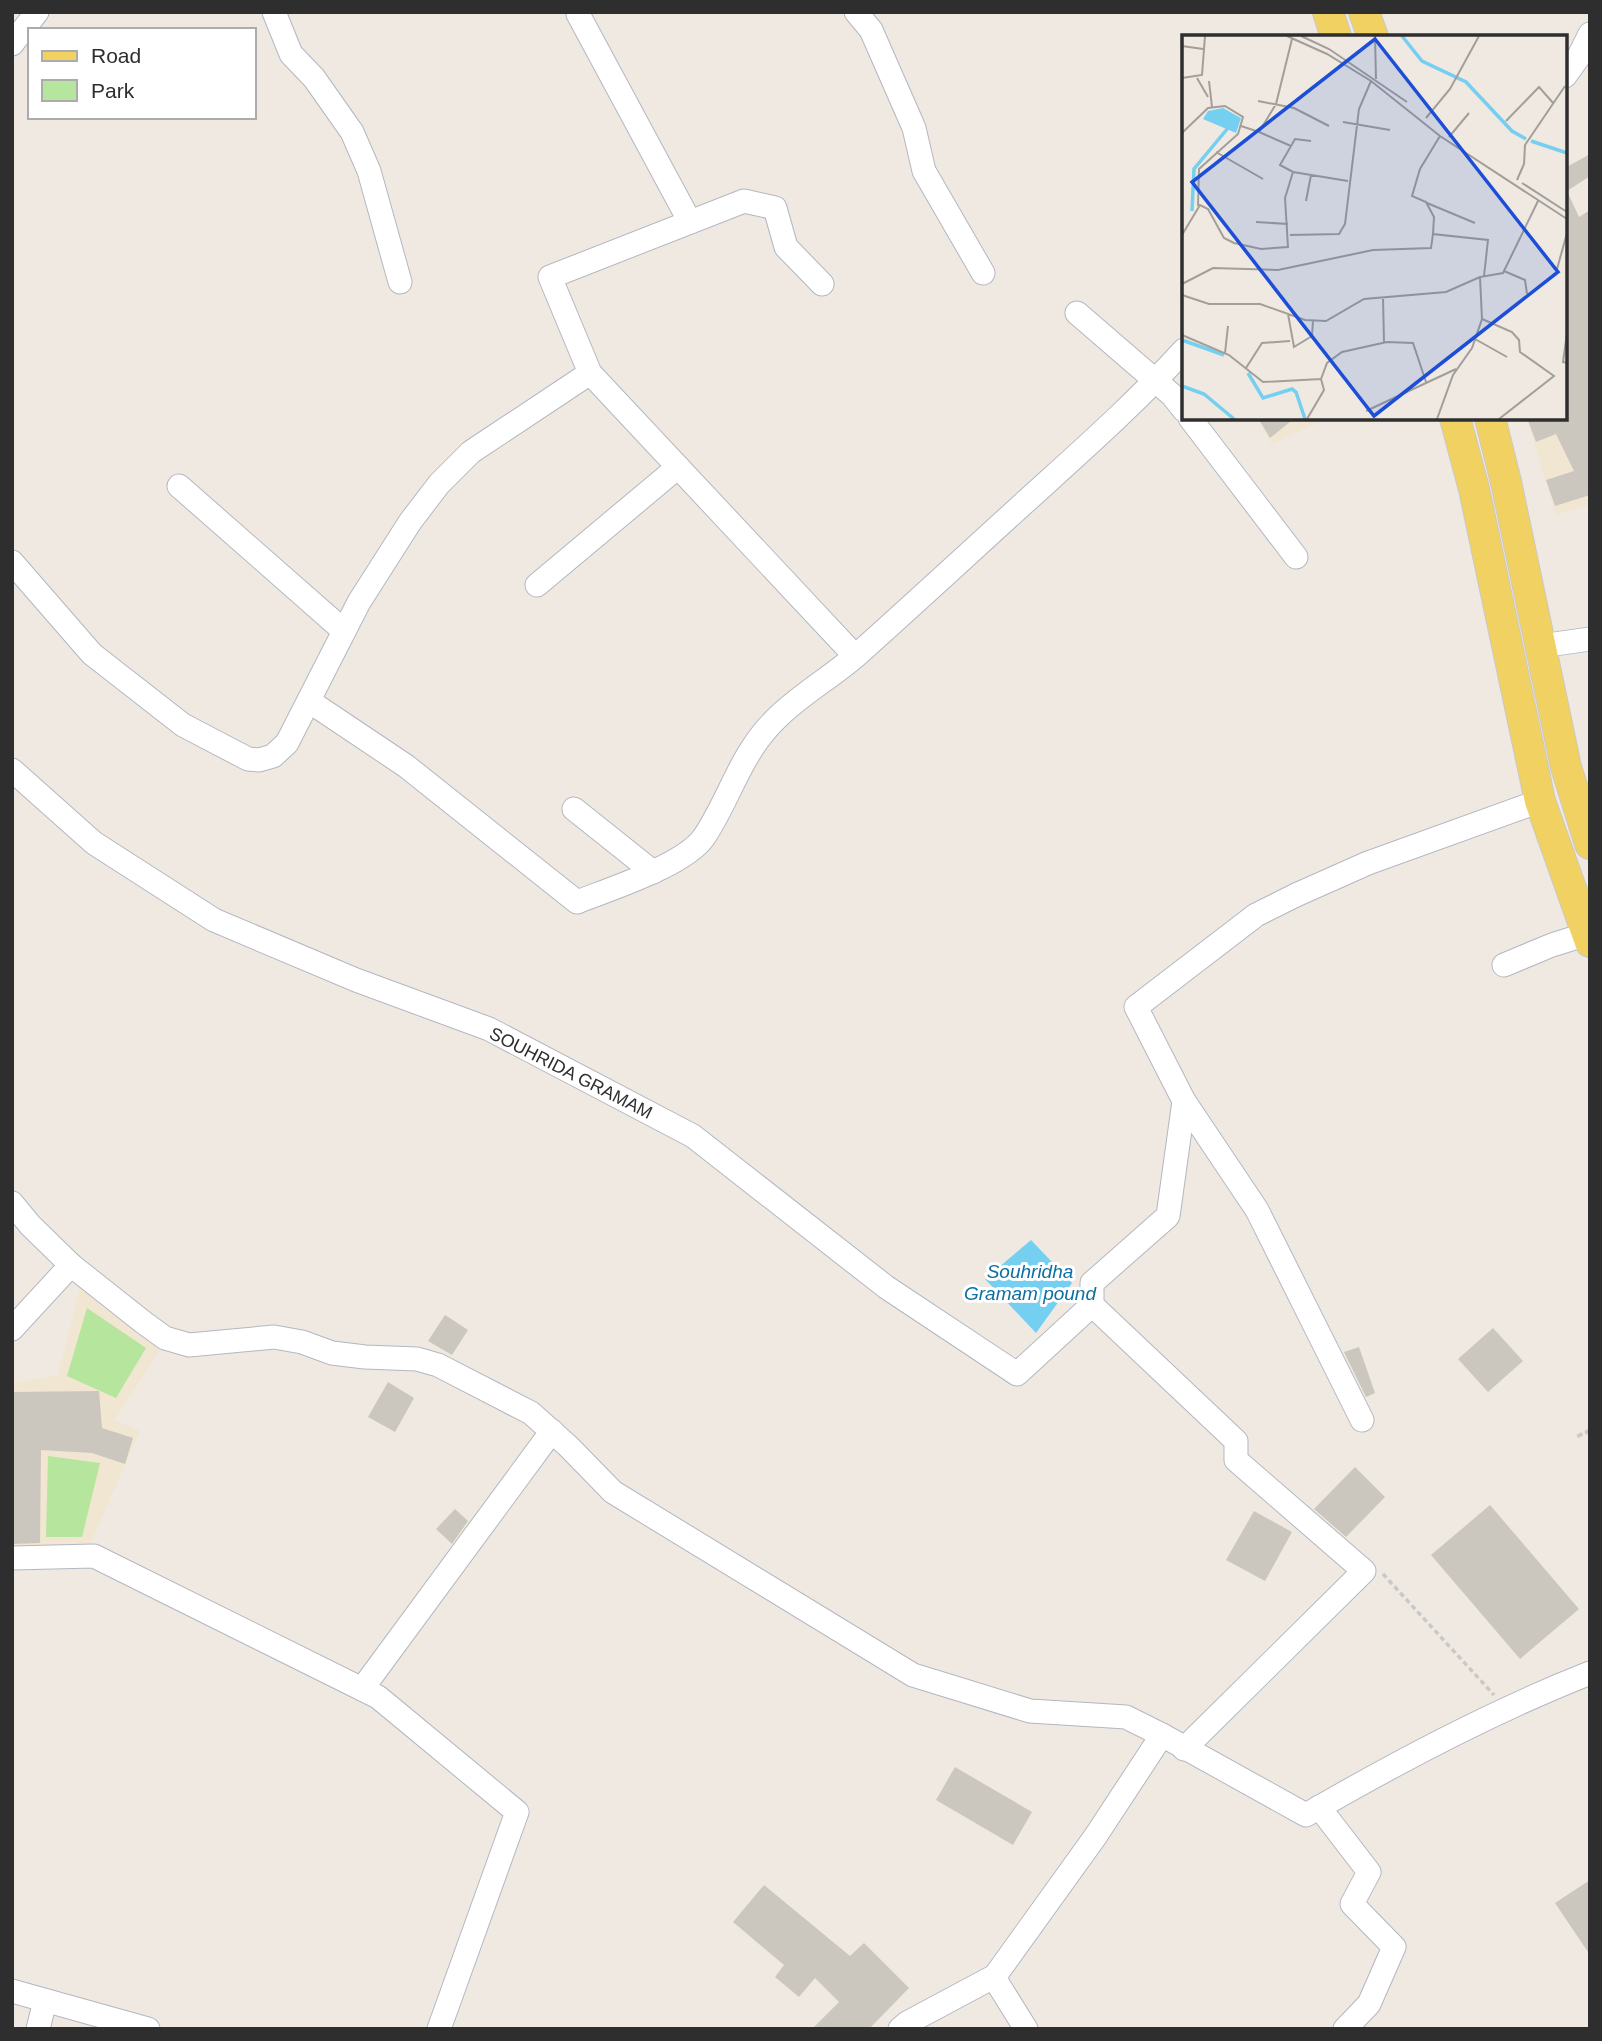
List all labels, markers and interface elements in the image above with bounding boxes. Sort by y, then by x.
legend [28,28,256,119]
inset map [1182,35,1567,420]
text: Road [91,44,141,67]
text: Park [91,79,135,102]
street label: SOUHRIDA GRAMAM [486,1023,656,1123]
water label: Souhridha Gramam pound [964,1261,1097,1304]

